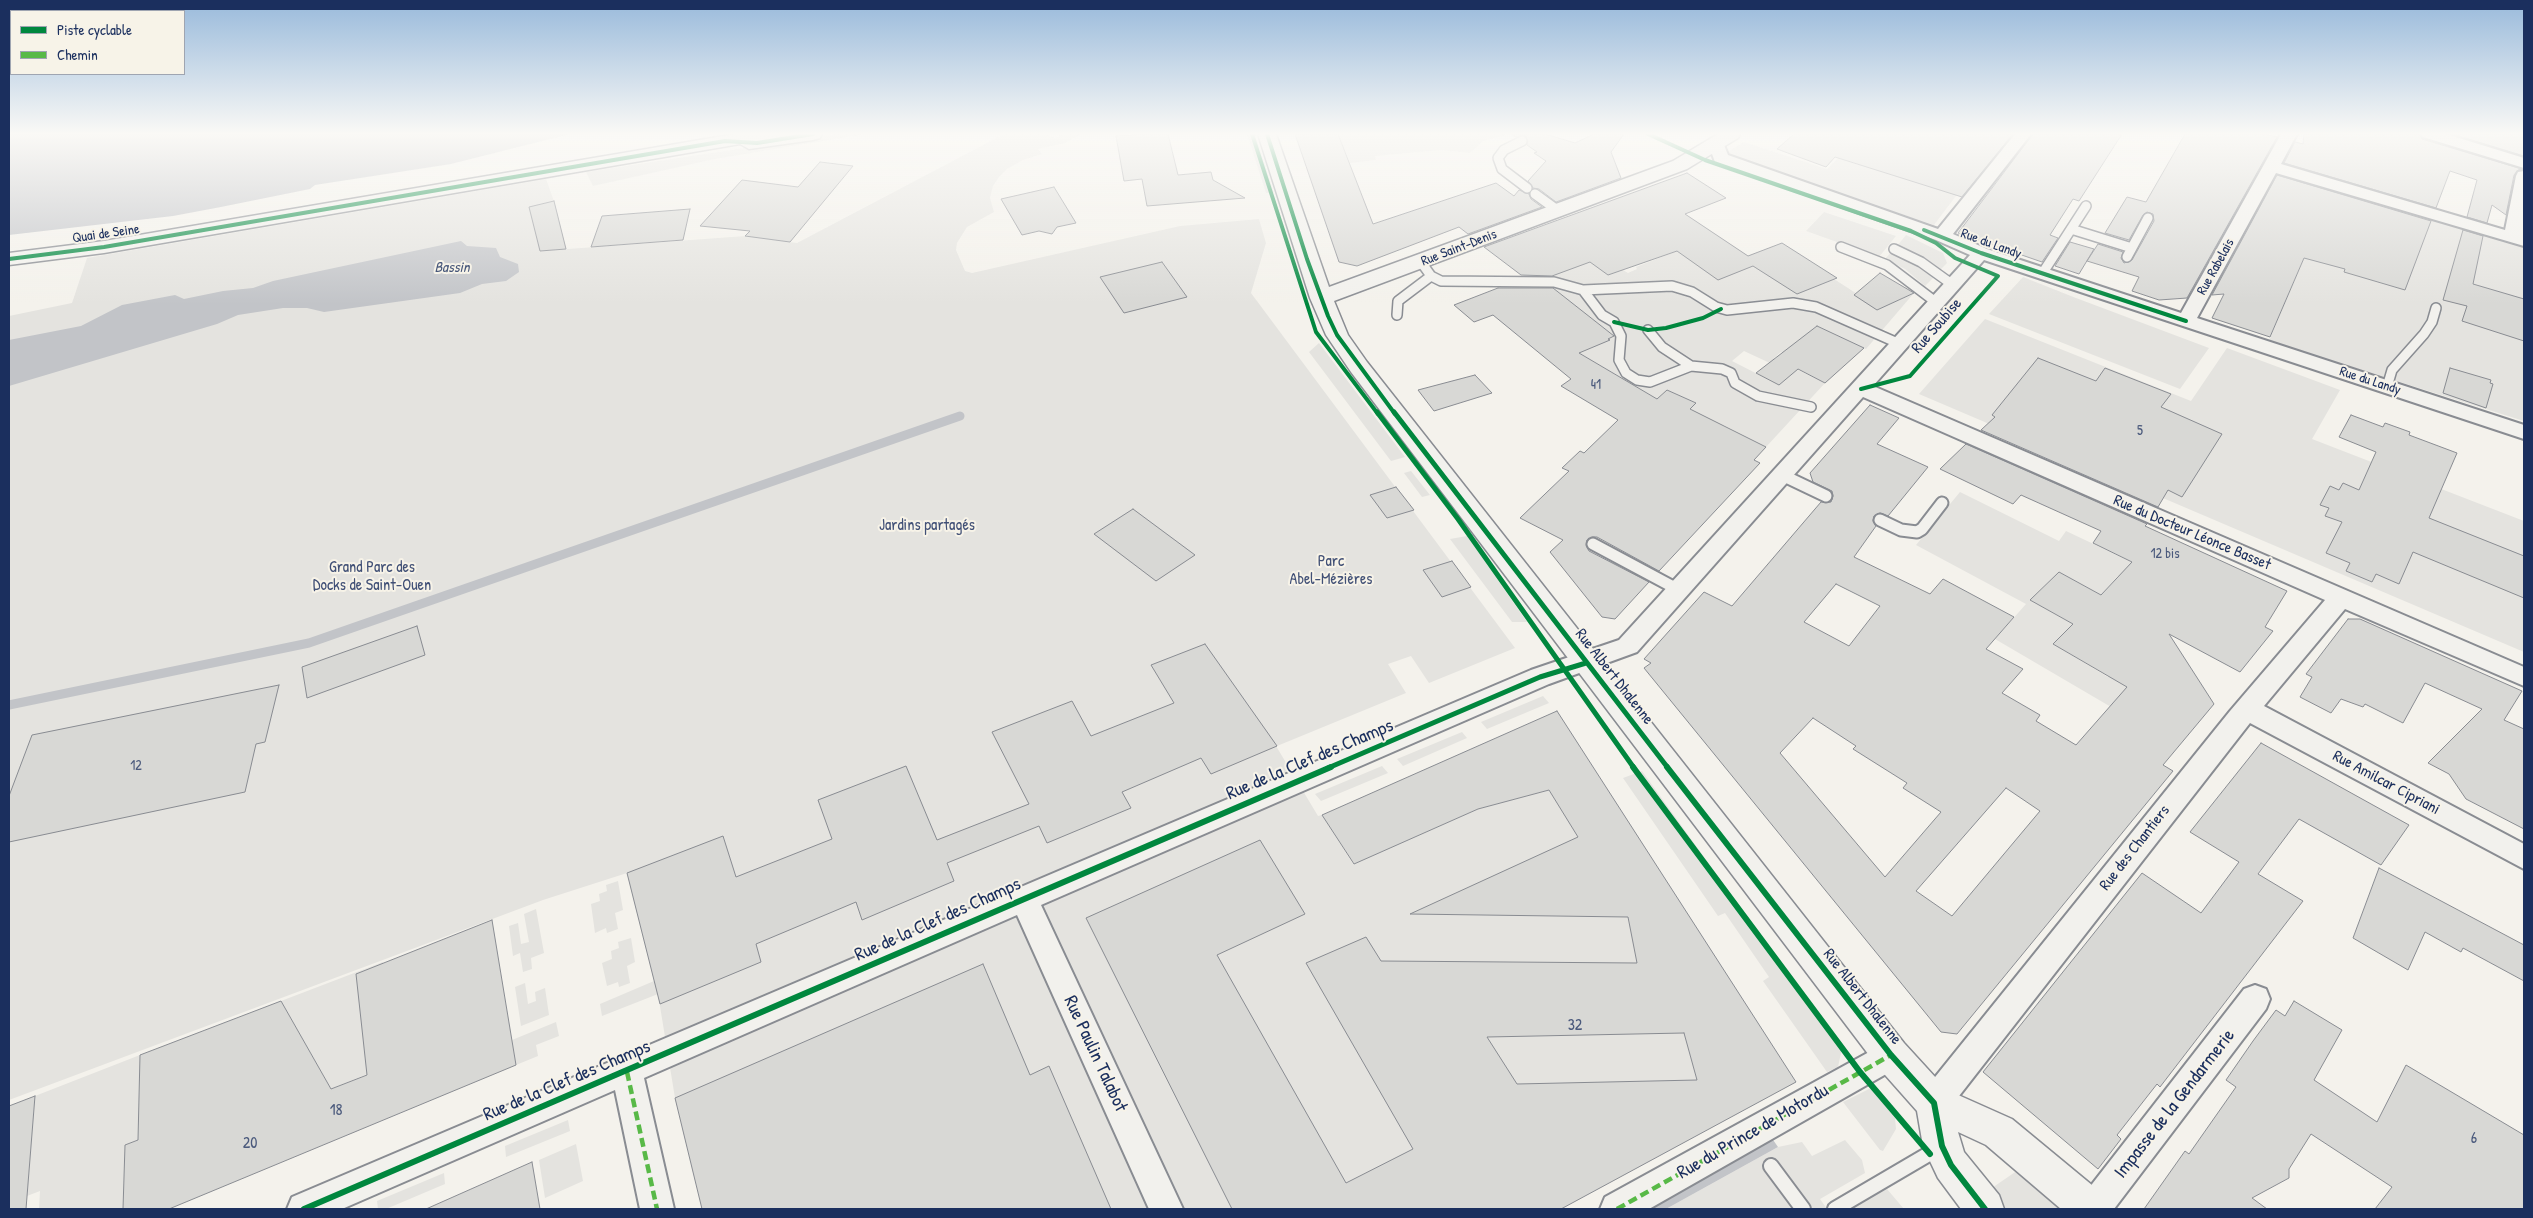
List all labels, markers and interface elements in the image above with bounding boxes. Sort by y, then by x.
legend [10,10,185,75]
text: Piste cyclable [57,19,132,40]
text: Chemin [57,44,98,65]
street label: Quai de Seine [71,221,141,247]
street label: Rue du Landy [1958,225,2024,263]
street label: Rue Saint-Denis [1419,226,1499,270]
street label: Rue Rabelais [2194,236,2238,298]
water label: Bassin [434,259,470,277]
street label: Rue Soubise [1908,295,1966,357]
street label: Rue du Landy [2337,363,2403,399]
house number: 41 [1591,377,1601,393]
house number: 5 [2137,423,2143,439]
street label: Rue du Docteur Léonce Basset [2110,491,2274,575]
park label: Jardins partagés [879,516,975,536]
house number: 12 bis [2150,546,2180,562]
park label: Parc Abel-Mézières [1290,552,1372,590]
park label: Grand Parc des Docks de Saint-Ouen [313,558,431,596]
street label: Rue Albert Dhalenne [1571,625,1657,729]
street label: Rue de la Clef des Champs [1223,714,1397,806]
street label: Rue Amilcar Cipriani [2329,747,2443,819]
house number: 12 [130,758,142,774]
street label: Rue des Chantiers [2096,802,2174,894]
street label: Rue de la Clef des Champs [851,873,1025,967]
street label: Rue Albert Dhalenne [1819,945,1905,1049]
street label: Rue Paulin Talabot [1058,992,1132,1116]
house number: 32 [1568,1016,1582,1036]
street label: Impasse de la Gendarmerie [2110,1025,2240,1183]
street label: Rue de la Clef des Champs [480,1035,654,1127]
street label: Rue du Prince de Motordu [1673,1079,1833,1185]
house number: 18 [330,1101,342,1121]
house number: 6 [2471,1129,2477,1149]
house number: 20 [243,1134,257,1154]

